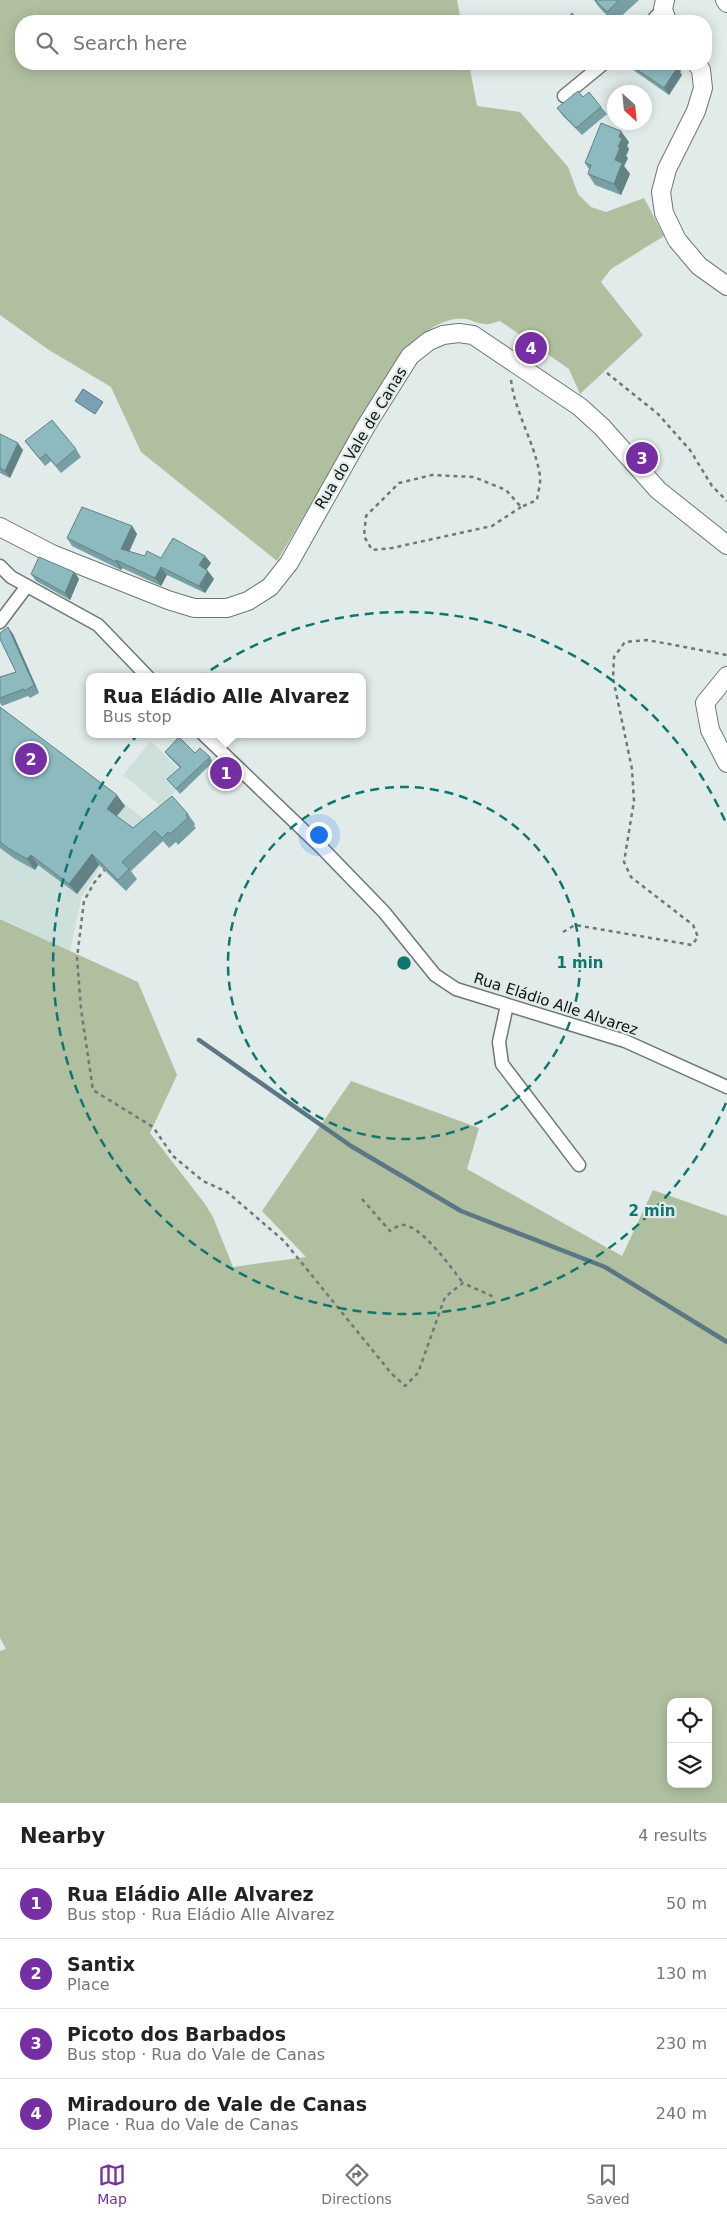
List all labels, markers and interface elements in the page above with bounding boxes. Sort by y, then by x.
search box [15,15,712,70]
icon: search [33,29,61,57]
text: Search here [73,32,187,54]
north arrow [607,85,652,130]
pin: 4 [515,329,547,367]
street label: Rua do Vale de Canas [311,363,411,512]
pin: 3 [626,439,658,477]
popup [86,673,366,738]
text: Rua Eládio Alle Alvarez [103,685,349,707]
text: Bus stop [103,707,172,726]
pin: 2 [15,740,47,778]
pin: 1 [210,754,242,792]
your location [306,822,332,848]
centre of rings [395,954,413,972]
text: 1 min [556,954,604,972]
street label: Rua Eládio Alle Alvarez [472,969,641,1039]
text: 2 min [628,1202,676,1220]
map controls [667,1698,712,1788]
button: locate [667,1698,712,1743]
button: layers [667,1743,712,1788]
text: Nearby [20,1824,105,1848]
text: 4 results [638,1826,707,1845]
text: Rua Eládio Alle Alvarez [67,1883,314,1905]
text: 1 [30,1894,42,1913]
text: 50 m [666,1894,707,1913]
text: Bus stop · Rua Eládio Alle Alvarez [67,1905,335,1924]
text: Santix [67,1953,135,1975]
text: 2 [30,1964,42,1983]
text: 130 m [656,1964,707,1983]
text: Place [67,1975,110,1994]
text: Picoto dos Barbados [67,2023,286,2045]
text: 3 [30,2034,42,2053]
text: 230 m [656,2034,707,2053]
text: Bus stop · Rua do Vale de Canas [67,2045,325,2064]
text: Miradouro de Vale de Canas [67,2093,367,2115]
text: 4 [30,2104,42,2123]
text: 240 m [656,2104,707,2123]
text: Place · Rua do Vale de Canas [67,2115,298,2134]
tab: Map [97,2161,127,2207]
tab: Directions [321,2161,392,2207]
tab: Saved [586,2161,630,2207]

